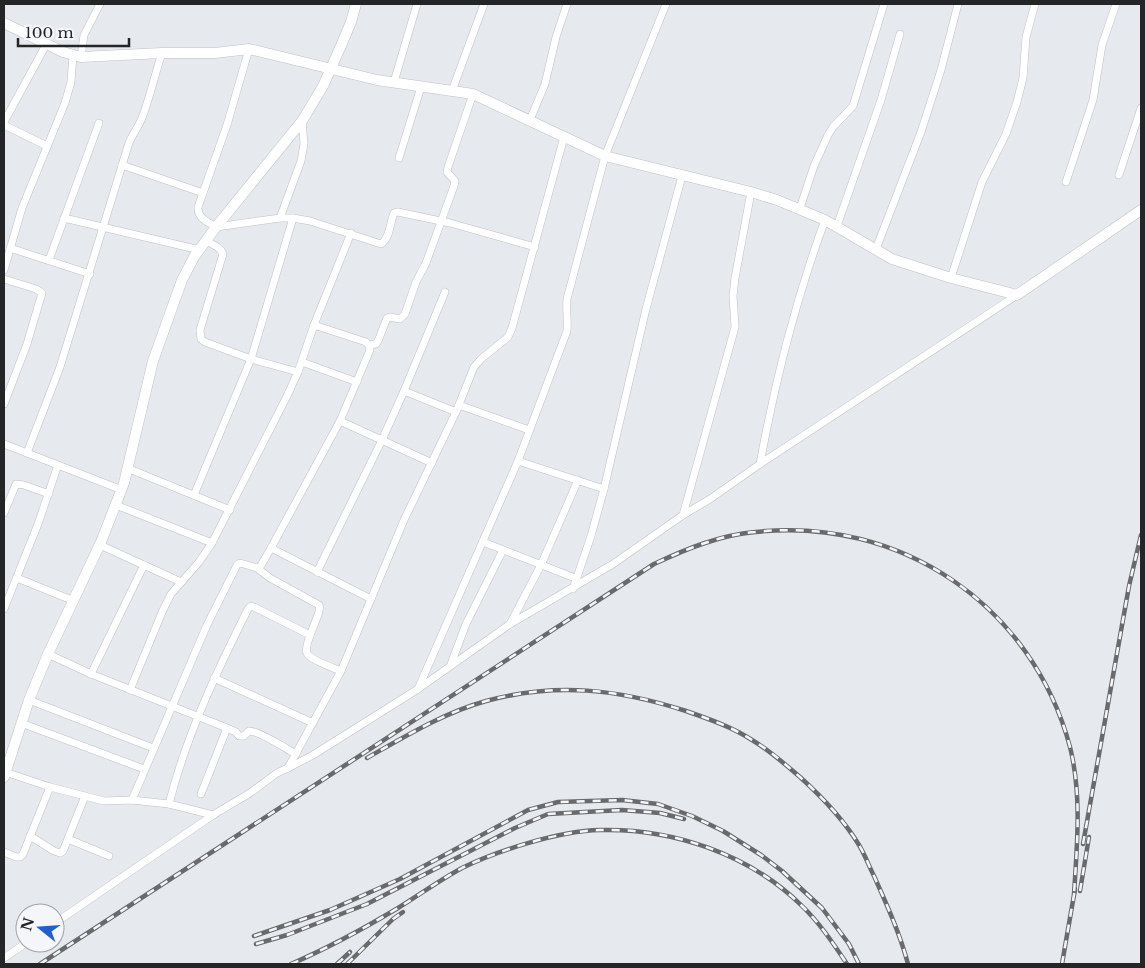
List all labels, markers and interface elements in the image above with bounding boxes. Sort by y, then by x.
scale bar [18,15,129,47]
text: 100 m [25,23,74,42]
north arrow [15,903,65,953]
text: N [17,915,38,933]

